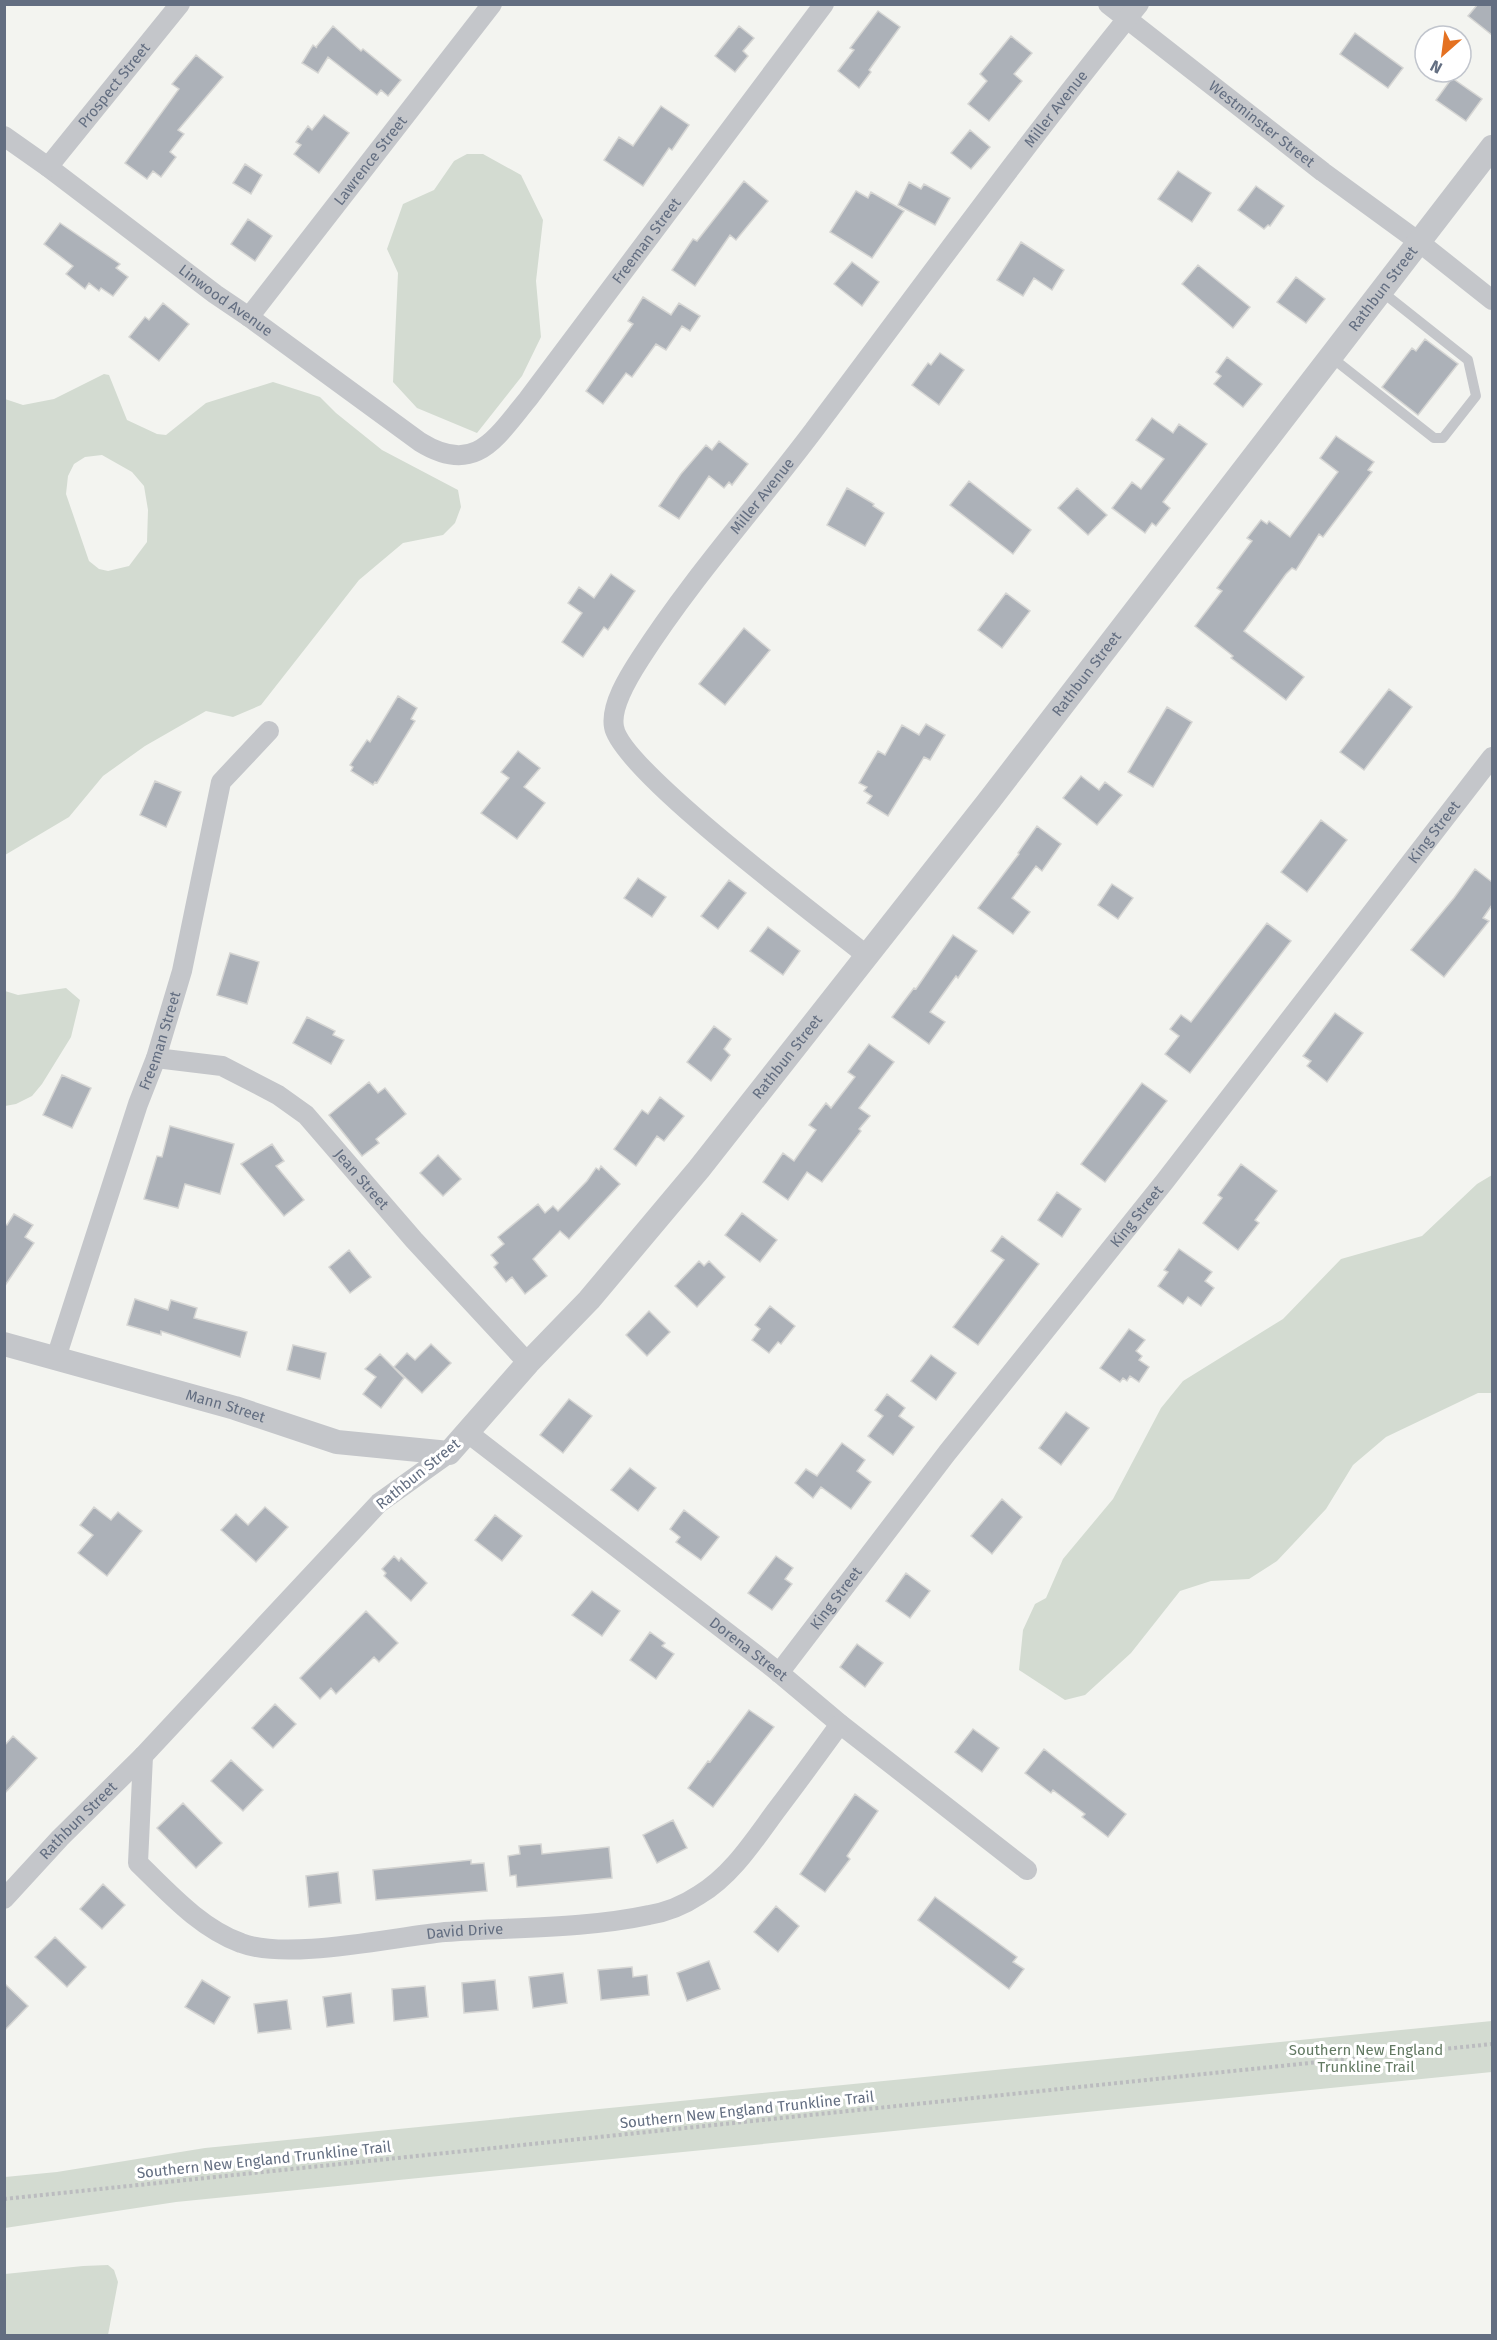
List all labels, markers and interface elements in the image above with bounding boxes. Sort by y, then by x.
north arrow [1413,24,1473,84]
street label: Prospect Street [74,39,154,131]
text: N [1427,56,1445,78]
street label: Miller Avenue [1020,67,1091,151]
street label: Westminster Street [1205,77,1319,171]
street label: Lawrence Street [330,112,411,209]
street label: Freeman Street [608,194,685,287]
street label: Rathbun Street [1345,242,1422,335]
street label: Linwood Avenue [175,261,276,340]
street label: Miller Avenue [726,454,798,538]
street label: Rathbun Street [1048,627,1125,720]
street label: King Street [1404,797,1464,867]
street label: Freeman Street [135,989,185,1093]
street label: Rathbun Street [749,1011,826,1103]
street label: Jean Street [330,1145,393,1214]
street label: King Street [1106,1181,1167,1251]
street label: Mann Street [184,1386,268,1427]
street label: Rathbun Street [373,1434,464,1513]
street label: King Street [806,1563,866,1633]
street label: Dorena Street [706,1613,792,1685]
street label: Rathbun Street [36,1777,121,1863]
street label: David Drive [425,1920,504,1943]
park label: Southern New England Trunkline Trail [1289,2041,1443,2076]
street label: Southern New England Trunkline Trail [619,2088,876,2132]
street label: Southern New England Trunkline Trail [136,2138,393,2182]

